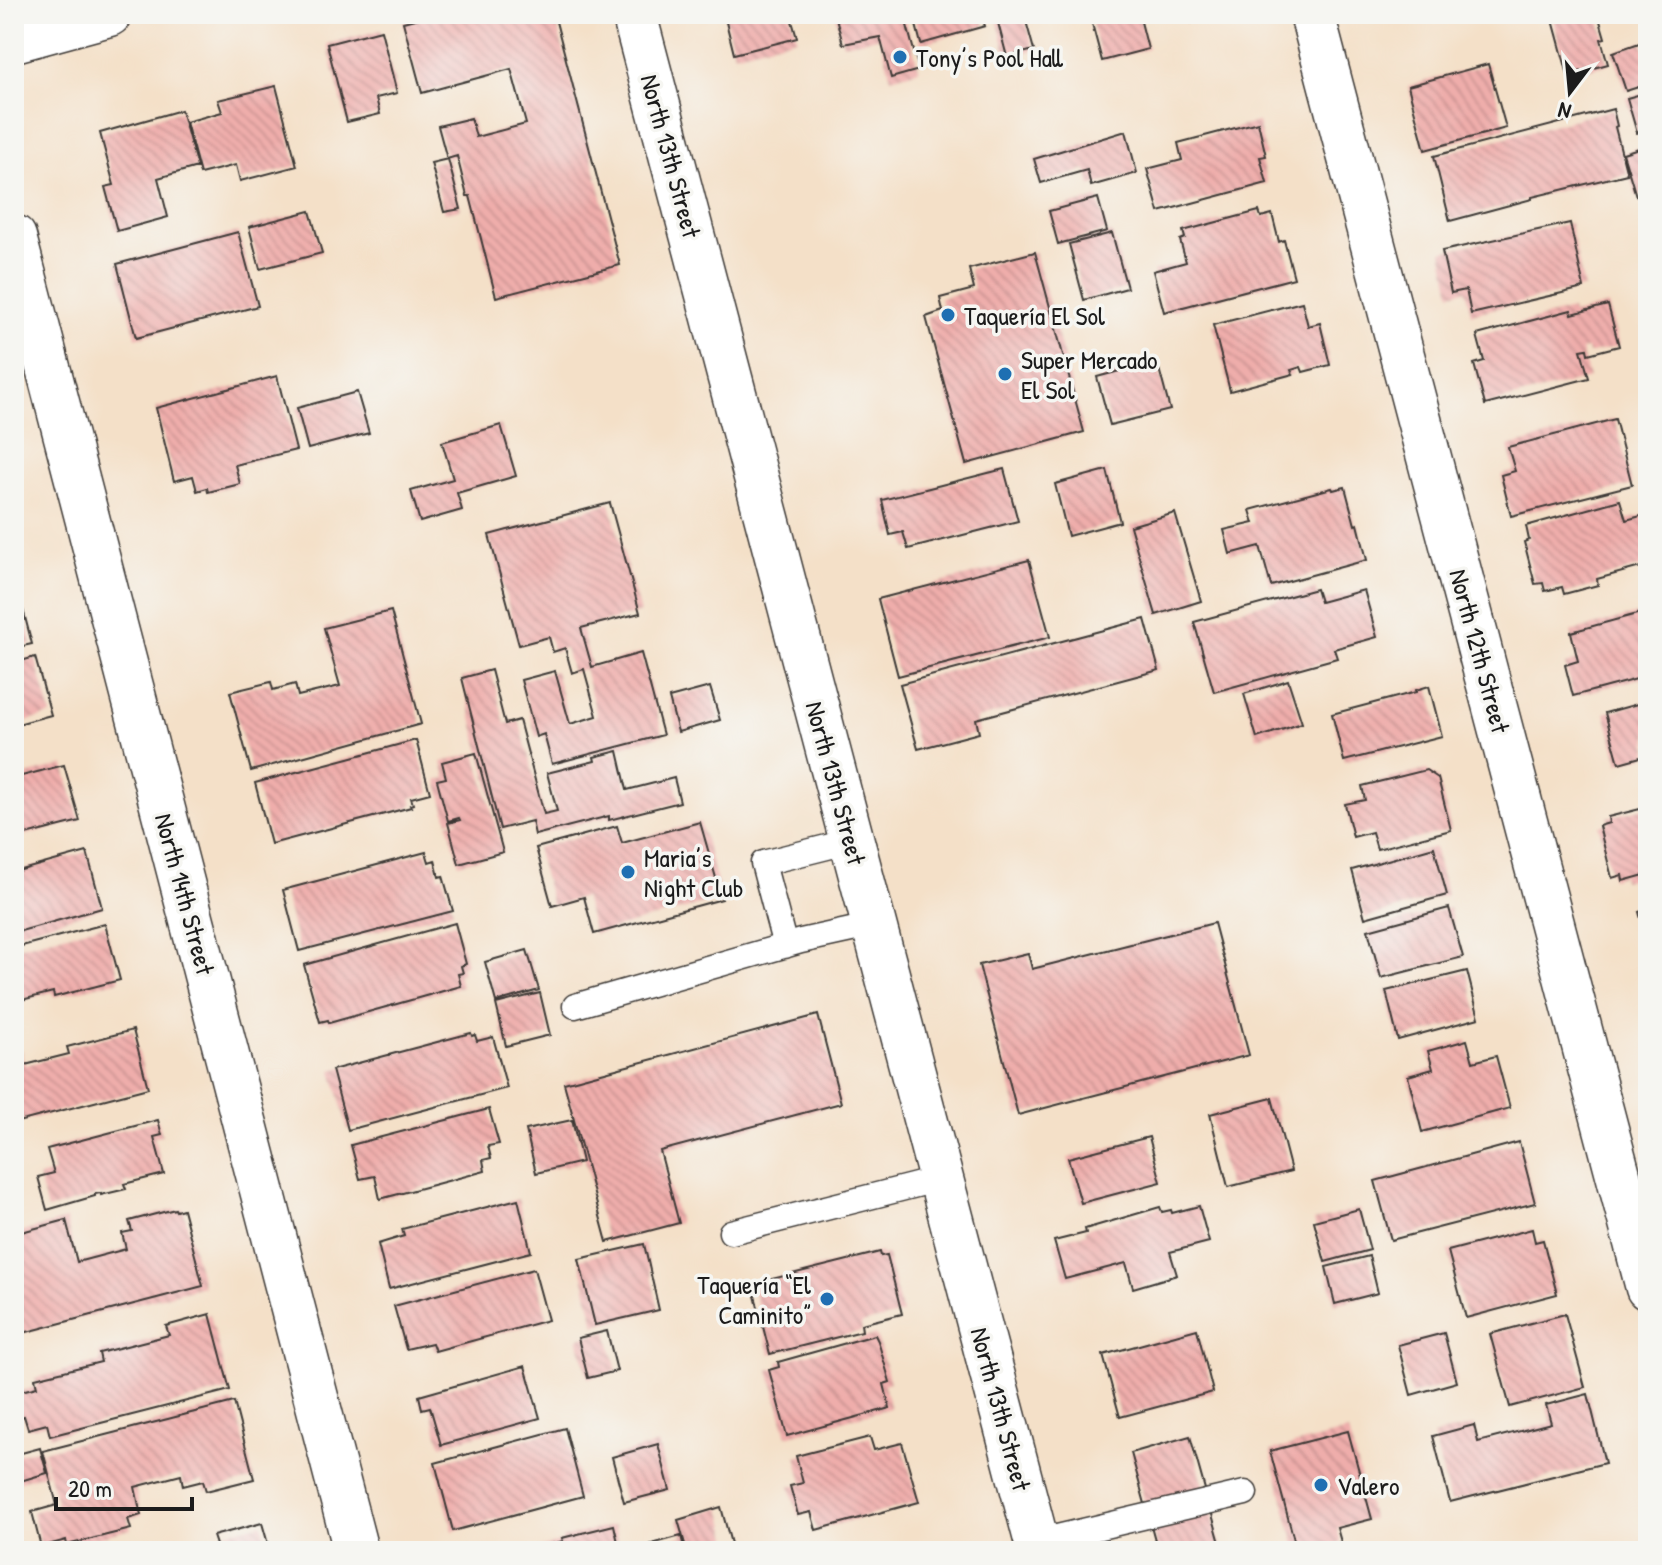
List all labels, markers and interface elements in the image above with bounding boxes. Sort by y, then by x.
place label: Tony’s Pool Hall [916,40,1064,75]
marker: Tony’s Pool Hall [891,48,909,66]
north arrow [1530,52,1610,132]
street label: North 13th Street [632,71,710,243]
text: N [1554,95,1574,127]
place label: Taquería El Sol [964,298,1105,333]
marker: Taquería El Sol [939,306,957,324]
place label: Super Mercado El Sol [1021,342,1158,407]
marker: Super Mercado El Sol [996,365,1014,383]
street label: North 12th Street [1441,565,1519,738]
street label: North 13th Street [797,698,875,870]
street label: North 14th Street [147,809,224,980]
place label: Maria’s Night Club [644,840,743,905]
marker: Maria’s Night Club [619,863,637,881]
place label: Taquería “El Caminito” [697,1267,811,1332]
marker: Taquería “El Caminito” [818,1290,836,1308]
street label: North 13th Street [962,1324,1040,1496]
scale bar [56,1461,192,1511]
place label: Valero [1337,1468,1400,1503]
text: 20 m [68,1472,112,1504]
marker: Valero [1312,1476,1330,1494]

